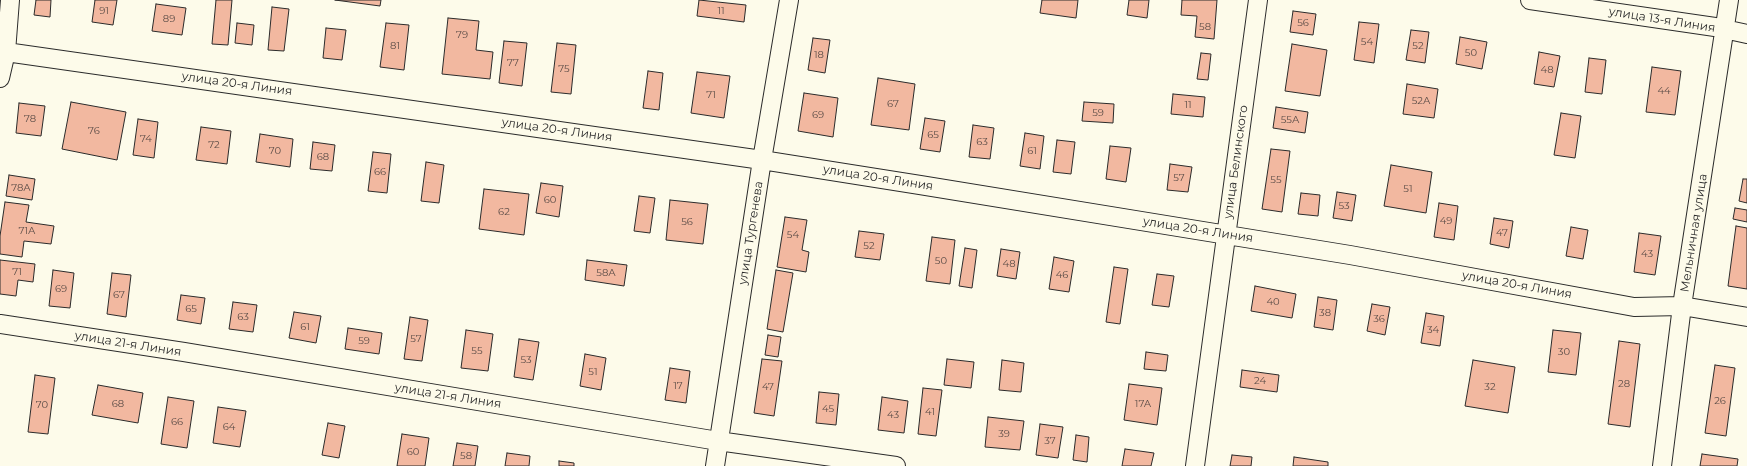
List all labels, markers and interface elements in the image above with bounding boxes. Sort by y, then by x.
street label: улица 13-я Линия [1608,4,1716,36]
house number: 91 [99,5,109,17]
house number: 11 [717,5,725,17]
house number: 89 [163,13,175,25]
house number: 56 [1297,17,1309,29]
house number: 58 [1199,21,1211,33]
house number: 79 [456,29,468,41]
house number: 54 [1361,36,1373,48]
house number: 81 [390,40,400,52]
house number: 52 [1412,40,1424,52]
house number: 50 [1465,47,1477,59]
house number: 18 [814,49,824,61]
house number: 77 [507,57,519,69]
house number: 75 [558,63,570,75]
house number: 48 [1540,64,1554,76]
street label: улица 20-я Линия [181,69,293,99]
house number: 44 [1657,85,1671,97]
house number: 71 [706,89,716,101]
house number: 52А [1412,95,1430,107]
house number: 67 [887,98,899,110]
house number: 11 [1184,99,1192,111]
street label: улица Белинского [1221,104,1251,220]
house number: 59 [1092,107,1104,119]
house number: 69 [812,109,824,121]
house number: 78 [24,113,36,125]
house number: 55А [1281,114,1299,126]
street label: улица 20-я Линия [501,115,613,145]
house number: 76 [88,125,100,137]
house number: 65 [927,129,939,141]
house number: 74 [140,133,152,145]
house number: 63 [976,136,988,148]
house number: 72 [208,139,220,151]
house number: 70 [269,145,281,157]
house number: 61 [1027,145,1037,157]
house number: 68 [317,151,329,163]
street label: улица 20-я Линия [822,162,934,194]
house number: 66 [374,166,386,178]
house number: 57 [1173,172,1185,184]
street label: Мельничная улица [1678,173,1710,293]
house number: 55 [1270,174,1282,186]
street label: улица Тургенева [736,180,766,286]
house number: 78А [11,182,31,194]
house number: 51 [1403,183,1413,195]
house number: 60 [544,194,556,206]
house number: 53 [1338,200,1350,212]
house number: 62 [498,206,510,218]
street label: улица 20-я Линия [1142,214,1254,246]
house number: 49 [1440,215,1452,227]
house number: 56 [681,216,693,228]
house number: 71А [18,225,36,237]
house number: 47 [1496,227,1508,239]
house number: 54 [787,229,799,241]
house number: 52 [863,240,875,252]
house number: 43 [1641,248,1653,260]
house number: 50 [935,255,947,267]
house number: 48 [1002,258,1016,270]
house number: 71 [12,266,22,278]
house number: 58А [596,267,616,279]
street label: улица 20-я Линия [1461,268,1573,302]
house number: 46 [1056,269,1068,281]
house number: 69 [55,283,67,295]
house number: 67 [113,289,125,301]
house number: 40 [1266,296,1280,308]
house number: 65 [185,303,197,315]
house number: 38 [1319,307,1331,319]
house number: 63 [237,311,249,323]
house number: 36 [1373,313,1385,325]
house number: 61 [300,321,310,333]
house number: 34 [1427,324,1439,336]
street label: улица 21-я Линия [74,328,182,360]
house number: 57 [410,333,422,345]
house number: 59 [358,335,370,347]
house number: 55 [471,345,483,357]
house number: 30 [1558,346,1570,358]
house number: 53 [520,354,532,366]
house number: 51 [588,366,598,378]
house number: 24 [1254,375,1266,387]
house number: 28 [1618,378,1630,390]
street label: улица 21-я Линия [394,380,502,412]
house number: 17 [673,380,683,392]
house number: 47 [762,381,774,393]
house number: 32 [1484,381,1496,393]
house number: 26 [1714,395,1726,407]
house number: 68 [112,398,124,410]
house number: 17А [1135,398,1151,410]
house number: 70 [36,399,48,411]
house number: 45 [822,403,834,415]
house number: 41 [925,406,935,418]
house number: 43 [887,409,899,421]
house number: 66 [171,416,183,428]
house number: 64 [223,421,235,433]
house number: 39 [998,428,1010,440]
house number: 37 [1044,435,1056,447]
house number: 60 [407,446,419,458]
house number: 58 [460,450,472,462]

